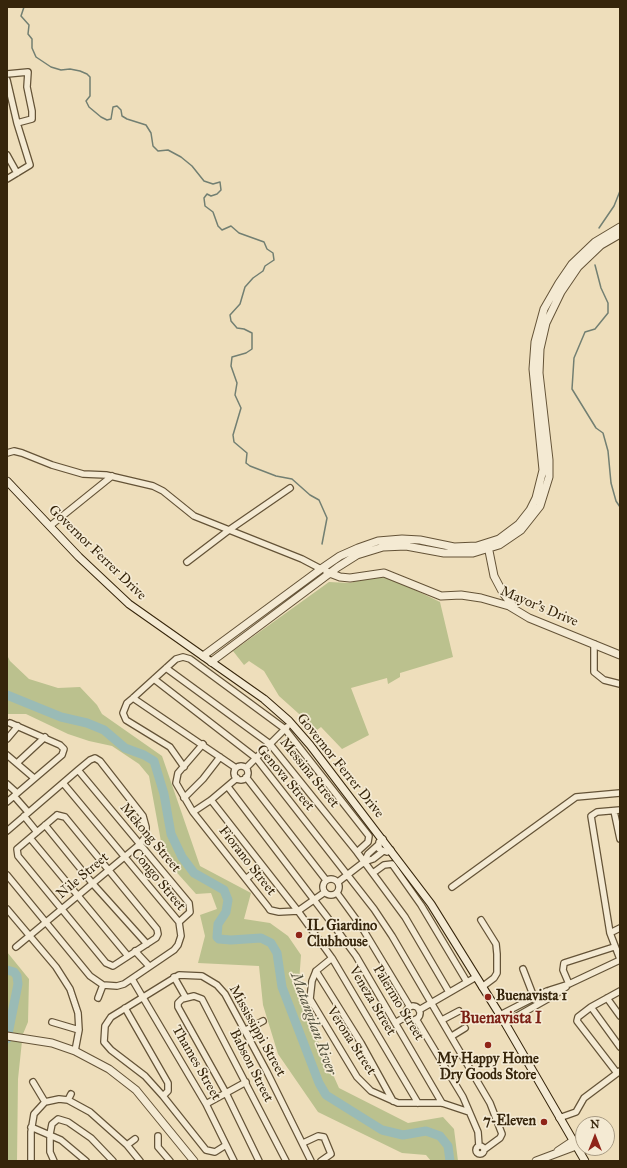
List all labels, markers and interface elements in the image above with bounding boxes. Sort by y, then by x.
street label: Governor Ferrer Drive [45,502,149,604]
street label: Mayor's Drive [498,583,580,631]
street label: Governor Ferrer Drive [293,710,387,822]
street label: Messina Street [276,735,342,811]
street label: Genova Street [253,742,317,814]
street label: Mekong Street [116,800,184,876]
street label: Fiorano Street [215,823,279,899]
street label: Congo Street [127,846,189,914]
street label: Nile Street [53,849,113,903]
place label: IL Giardino Clubhouse [307,919,377,952]
marker: IL Giardino Clubhouse [294,930,304,940]
street label: Palermo Street [369,962,427,1044]
street label: Veneza Street [345,963,399,1039]
water label: Matangilan River [286,970,340,1078]
street label: Mississippi Street [225,982,289,1080]
place label: Buenavista 1 [496,989,567,1005]
marker: Buenavista 1 [483,992,493,1002]
street label: Verona Street [323,1004,379,1078]
district label: Buenavista I [460,1009,542,1029]
street label: Thames Street [168,1023,224,1103]
street label: Babson Street [225,1027,277,1105]
marker: My Happy Home Dry Goods Store [483,1040,493,1050]
place label: My Happy Home Dry Goods Store [437,1052,539,1084]
place label: 7-Eleven [483,1114,536,1130]
north arrow [575,1116,615,1156]
marker: 7-Eleven [539,1117,549,1127]
text: N [590,1118,600,1131]

